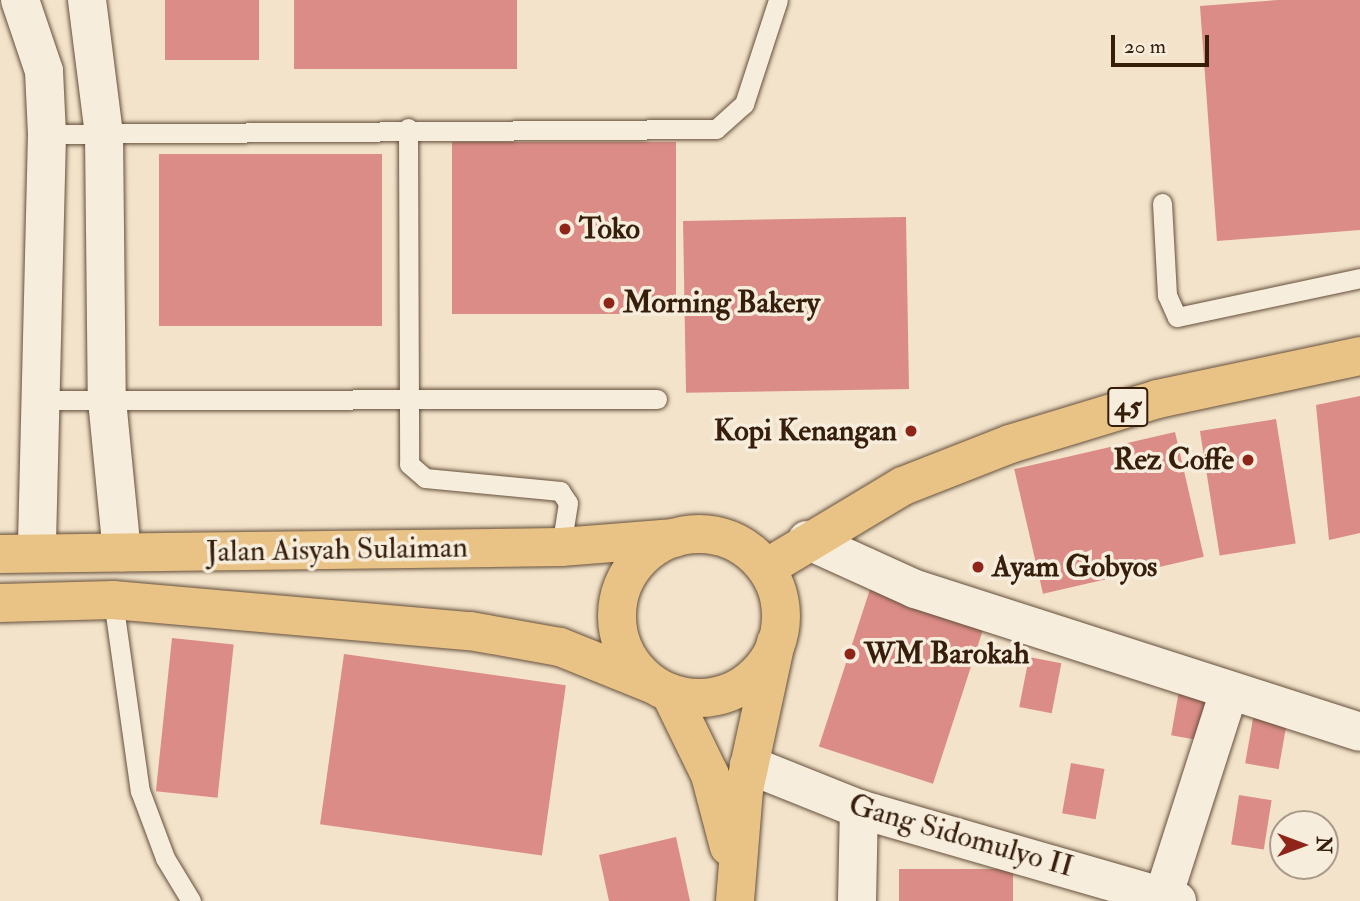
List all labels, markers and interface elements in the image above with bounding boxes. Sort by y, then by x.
scale bar [1115,21,1213,65]
text: 20 m [1124,33,1166,60]
place label: Toko [579,211,640,247]
marker: Toko [557,221,573,237]
place label: Morning Bakery [623,285,820,321]
marker: Morning Bakery [601,295,617,311]
road number: 45 [1107,382,1149,432]
place label: Kopi Kenangan [714,413,897,449]
marker: Kopi Kenangan [903,423,919,439]
place label: Rez Coffe [1113,442,1234,478]
marker: Rez Coffe [1240,452,1256,468]
street label: Jalan Aisyah Sulaiman [206,530,468,570]
place label: Ayam Gobyos [992,549,1157,585]
marker: Ayam Gobyos [970,559,986,575]
place label: WM Barokah [864,636,1029,672]
marker: WM Barokah [842,646,858,662]
street label: Gang Sidomulyo II [845,787,1077,885]
north arrow [1269,810,1339,880]
text: N [1311,836,1335,854]

